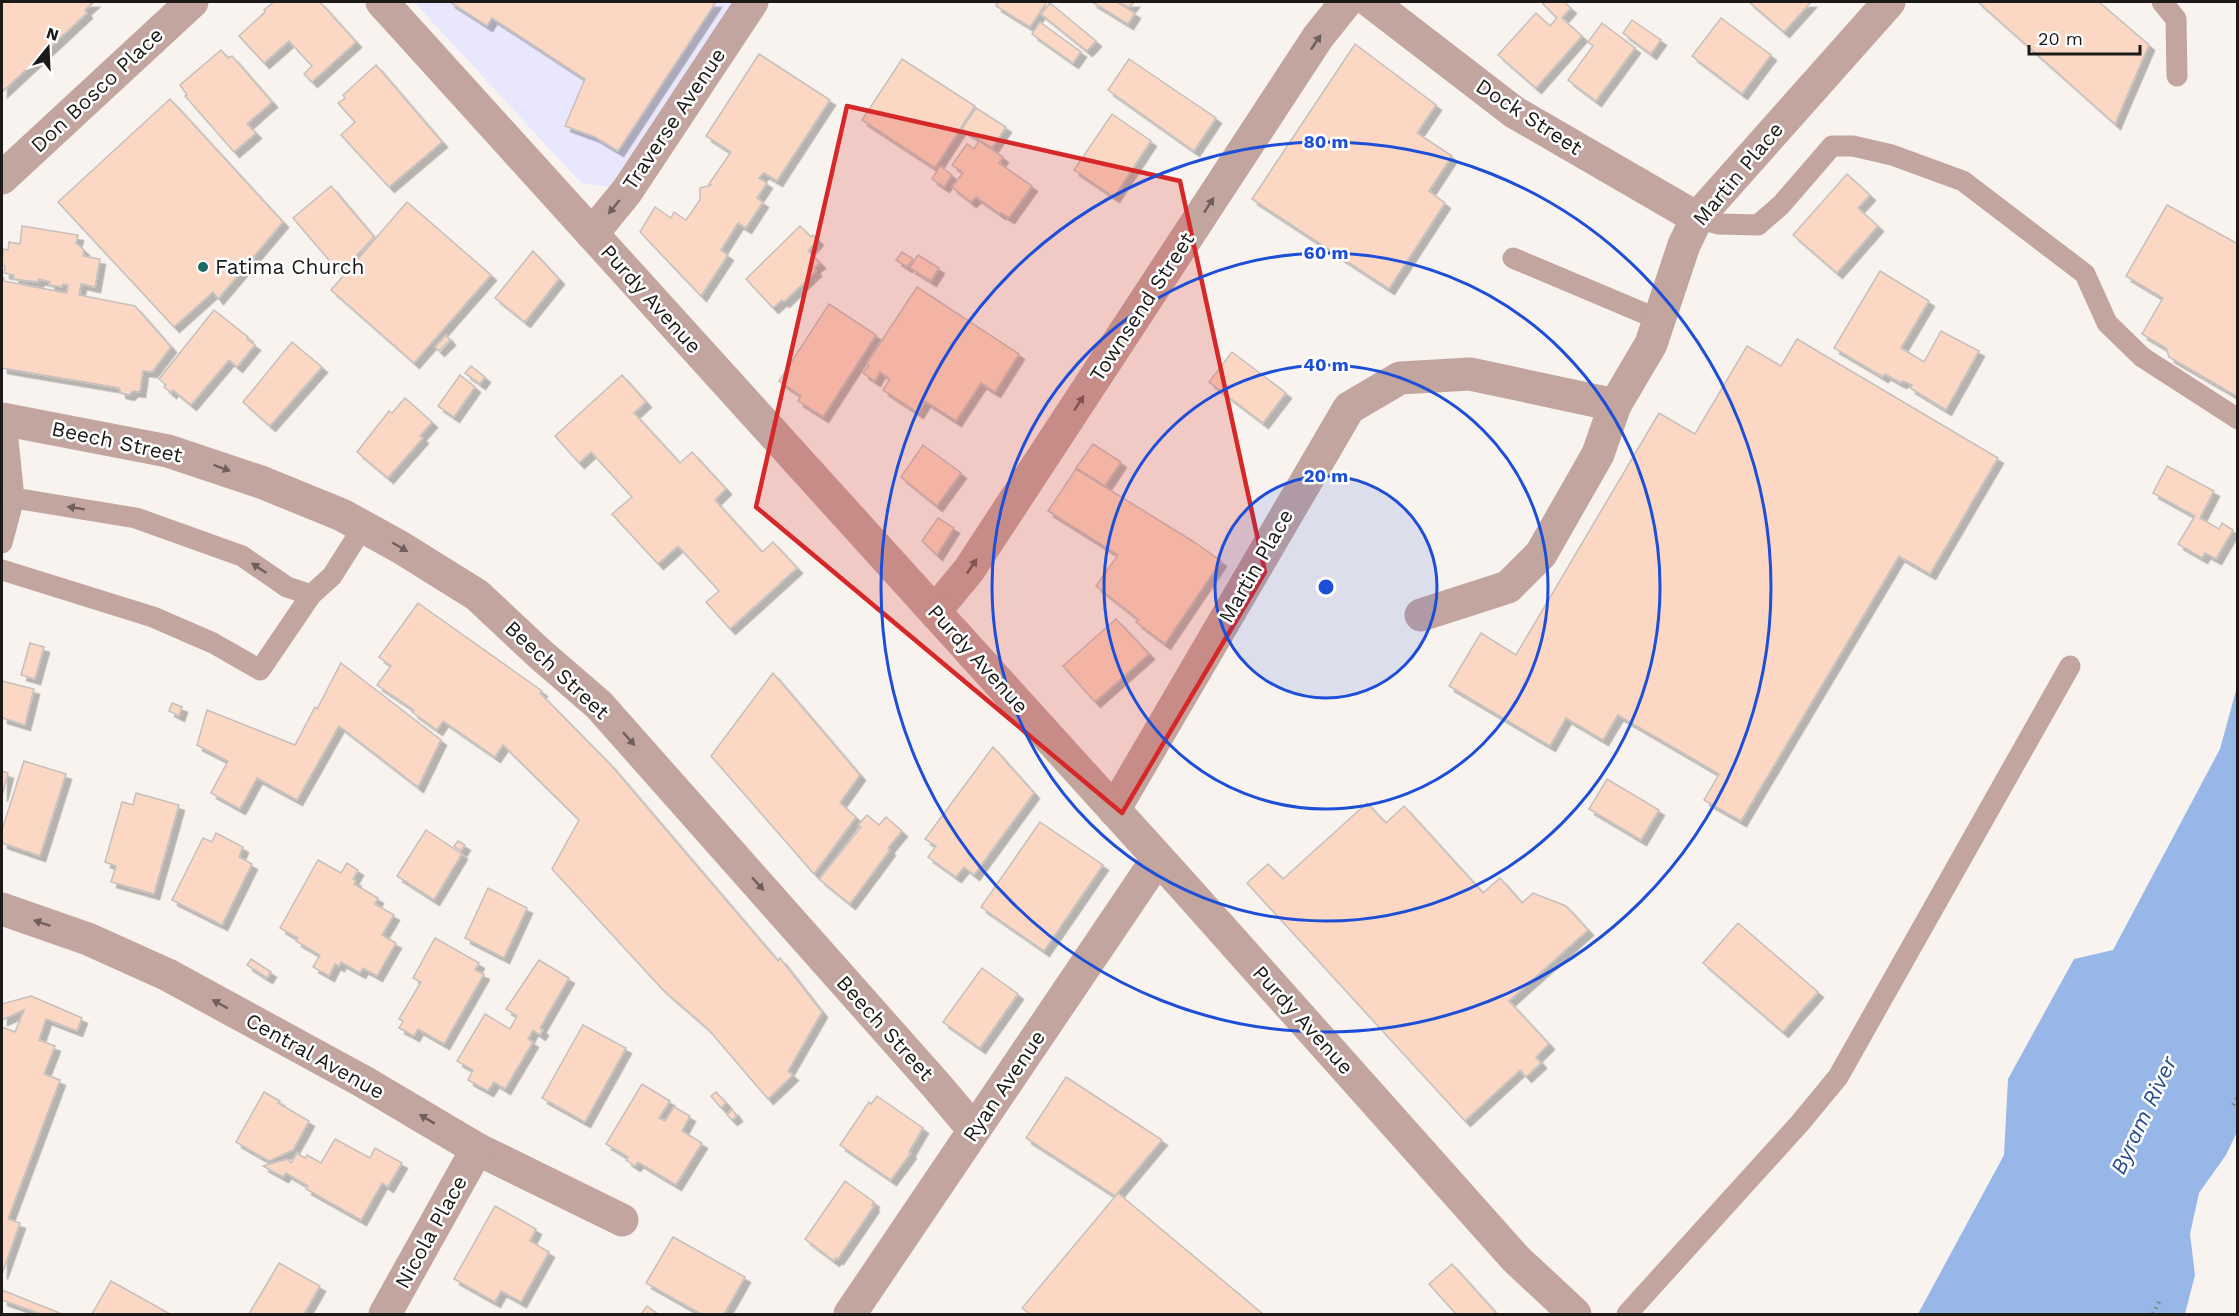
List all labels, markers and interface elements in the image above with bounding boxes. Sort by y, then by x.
north arrow [18,18,78,78]
scale bar [2029,18,2140,56]
street label: Don Bosco Place [25,22,168,157]
text: N [44,23,61,45]
text: 20 m [2038,28,2083,49]
one-way arrow [1310,34,1321,50]
street label: Traverse Avenue [617,43,730,195]
street label: Dock Street [1472,73,1587,160]
street label: Martin Place [1687,117,1788,230]
text: 80 m [1304,131,1348,152]
one-way arrow [1203,197,1214,213]
one-way arrow [608,199,621,214]
street label: Townsend Street [1084,227,1199,386]
street label: Purdy Avenue [596,239,707,358]
text: 60 m [1304,242,1348,263]
place label: Fatima Church [215,254,365,279]
marker: Fatima Church [196,260,210,274]
text: 40 m [1303,354,1349,375]
one-way arrow [1073,395,1084,411]
street label: Beech Street [49,415,185,468]
one-way arrow [213,463,231,473]
text: 20 m [1304,465,1348,486]
one-way arrow [66,503,85,512]
street label: Martin Place [1213,504,1298,627]
one-way arrow [392,542,409,552]
one-way arrow [966,558,977,574]
one-way arrow [252,562,268,574]
centre of rings [1316,577,1336,597]
street label: Purdy Avenue [923,599,1034,718]
street label: Beech Street [500,615,615,724]
one-way arrow [622,731,635,746]
one-way arrow [751,877,765,892]
one-way arrow [33,918,51,928]
street label: Purdy Avenue [1248,960,1359,1079]
street label: Beech Street [832,970,939,1086]
one-way arrow [211,999,228,1009]
street label: Central Avenue [242,1007,389,1104]
street label: Ryan Avenue [957,1025,1050,1146]
water label: Byram River [2105,1051,2182,1178]
one-way arrow [419,1114,435,1125]
street label: Nicola Place [389,1171,472,1293]

